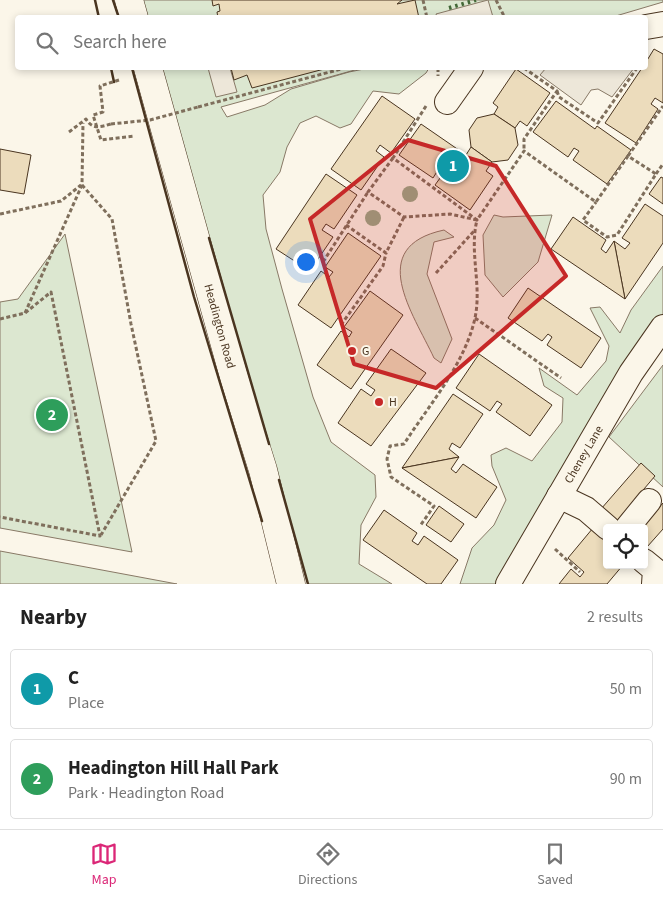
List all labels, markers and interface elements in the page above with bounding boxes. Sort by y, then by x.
search box [15,15,648,70]
icon: search [33,29,61,57]
text: Search here [73,29,167,56]
pin: 1 [437,147,469,185]
your location [293,249,319,275]
street label: Headington Road [200,282,240,370]
place label: G [362,343,369,360]
marker: G [346,345,358,357]
place label: H [389,394,397,411]
pin: 2 [36,396,68,434]
marker: H [373,396,385,408]
street label: Cheney Lane [560,422,607,487]
map controls [603,524,648,569]
button: locate [603,524,648,569]
text: Nearby [20,602,87,632]
text: 2 results [587,606,643,628]
text: C [68,665,79,692]
text: 1 [33,678,41,700]
text: 50 m [610,678,642,700]
text: Place [68,692,104,714]
text: Headington Hill Hall Park [68,755,279,782]
text: 2 [33,768,41,790]
text: 90 m [610,768,642,790]
text: Park · Headington Road [68,782,224,804]
tab: Map [90,840,118,890]
tab: Directions [298,840,357,890]
tab: Saved [537,840,573,890]

